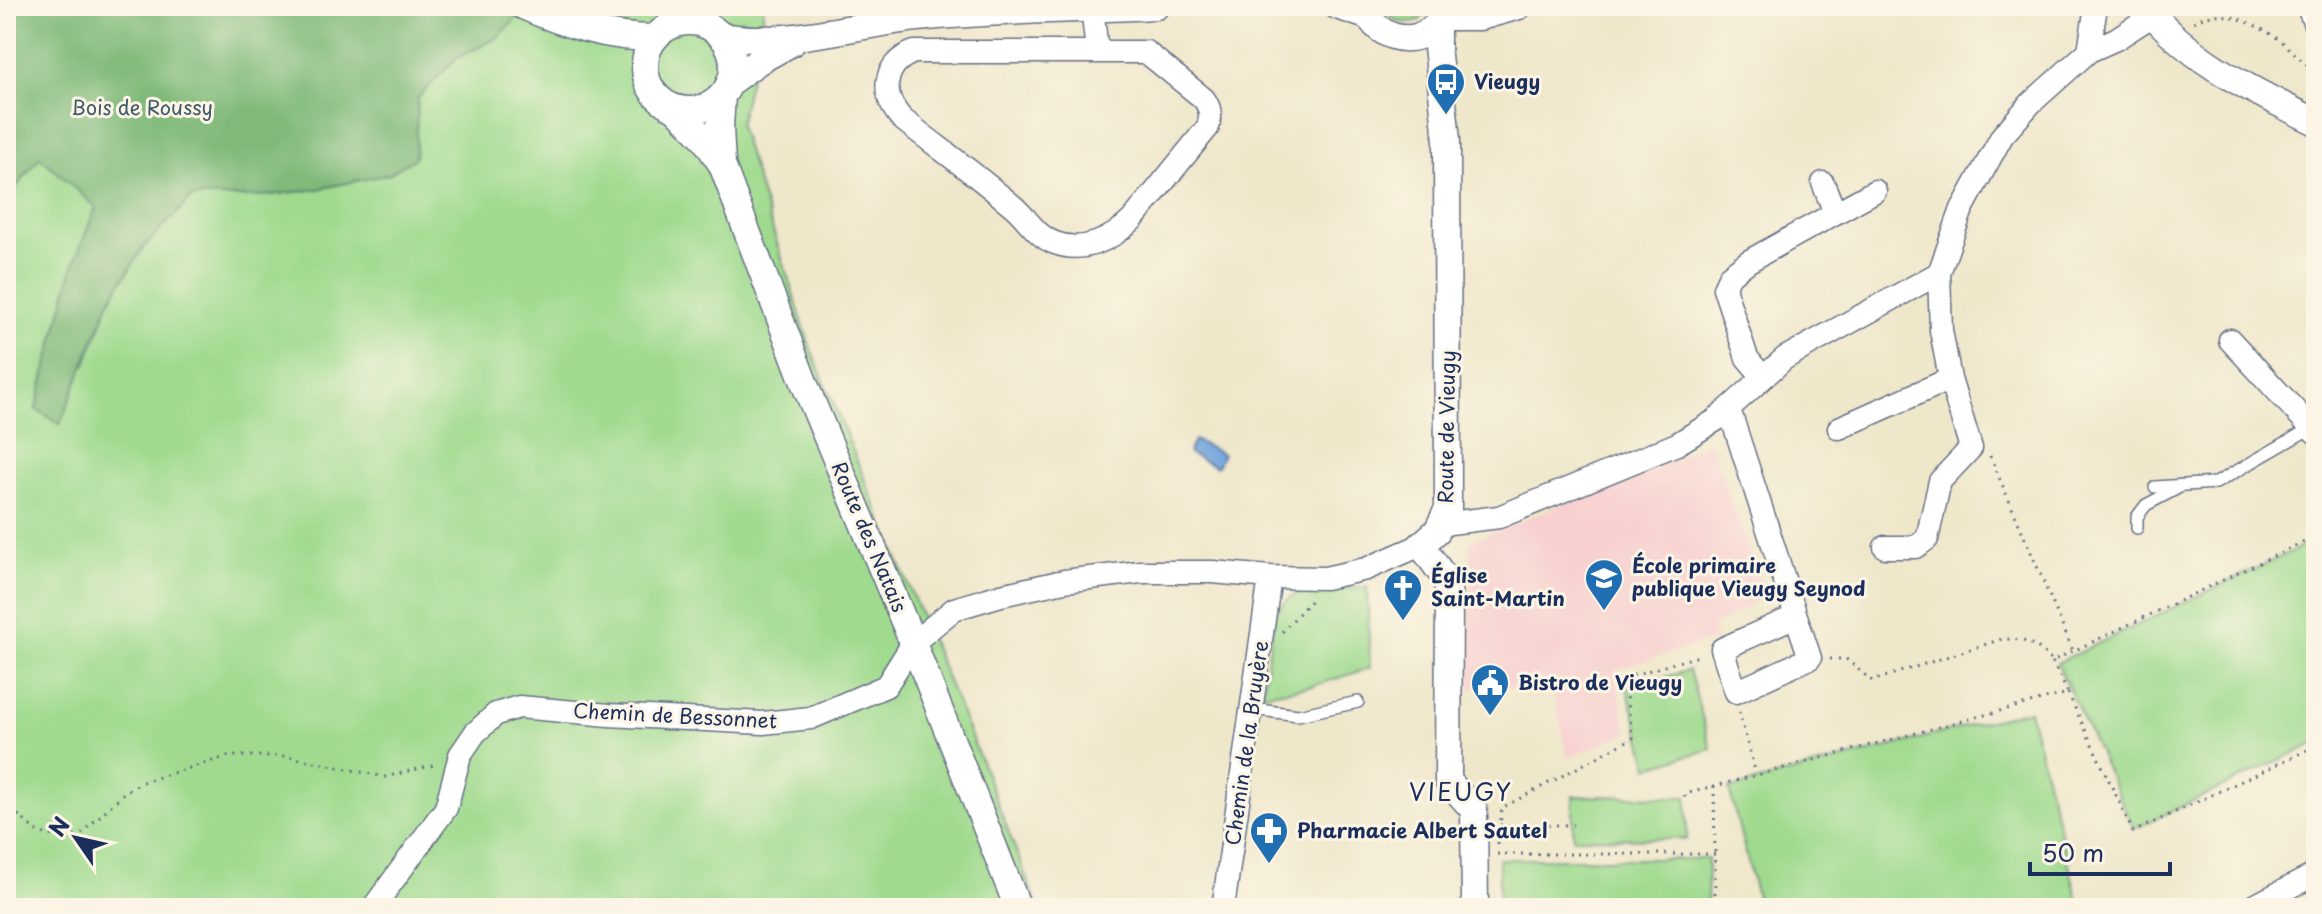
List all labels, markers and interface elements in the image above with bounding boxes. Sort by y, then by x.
bus stop icon: Vieugy [1425,61,1467,116]
place label: Vieugy [1474,66,1540,96]
park label: Bois de Roussy [71,92,213,122]
street label: Route de Vieugy [1430,350,1462,504]
street label: Route des Natais [825,457,915,617]
place label: École primaire publique Vieugy Seynod [1632,550,1865,603]
school or university icon: École primaire publique Vieugy Seynod [1583,557,1625,612]
place label: Église Saint-Martin [1431,560,1565,613]
church icon: Église Saint-Martin [1382,567,1424,622]
street label: Chemin de la Bruyère [1217,638,1275,847]
public building icon: Bistro de Vieugy [1469,662,1511,717]
place label: Bistro de Vieugy [1518,667,1682,697]
street label: Chemin de Bessonnet [572,695,778,735]
district label: VIEUGY [1409,773,1513,809]
north arrow [36,798,116,878]
text: N [40,810,77,842]
pharmacy icon: Pharmacie Albert Sautel [1248,810,1290,865]
place label: Pharmacie Albert Sautel [1297,815,1547,845]
scale bar [2030,826,2170,876]
text: 50 m [2042,834,2104,870]

